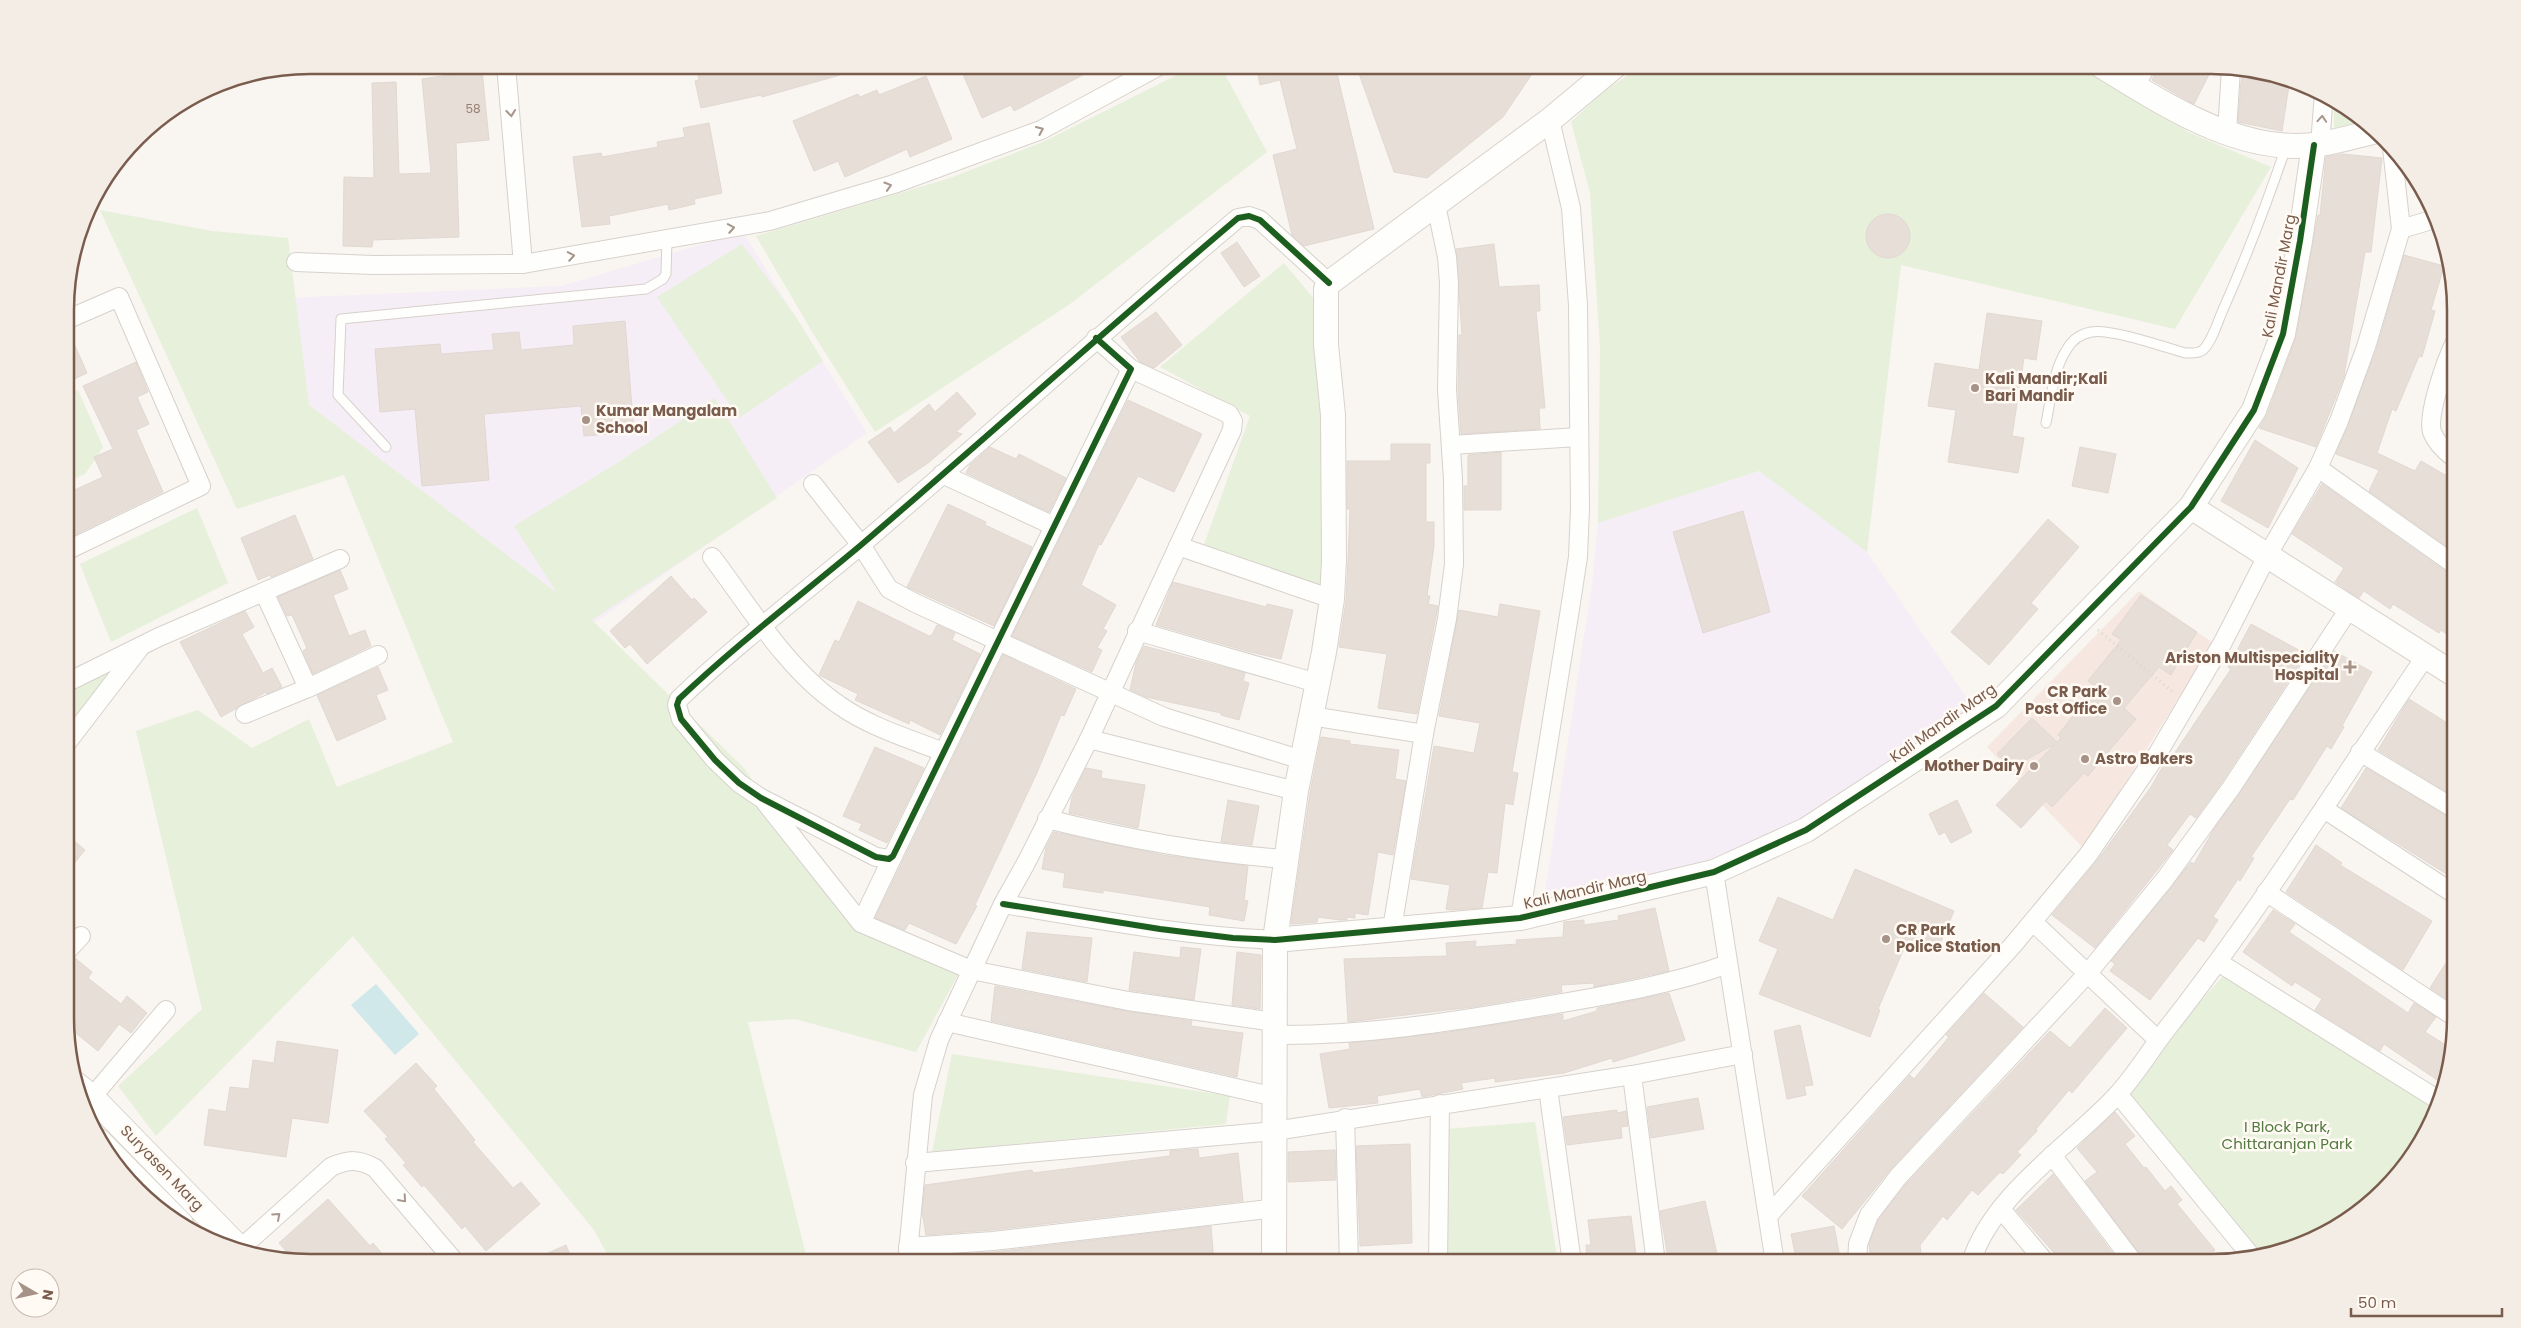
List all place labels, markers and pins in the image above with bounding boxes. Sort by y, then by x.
place label: Kali Mandir;Kali Bari Mandir [1985,368,2107,406]
marker: Kali Mandir;Kali Bari Mandir [1969,382,1981,394]
place label: Kumar Mangalam School [596,400,737,438]
marker: Kumar Mangalam School [580,414,592,426]
place label: Ariston Multispeciality Hospital [2165,647,2340,685]
marker: Ariston Multispeciality Hospital [2343,660,2357,674]
place label: CR Park Post Office [2025,681,2108,719]
marker: CR Park Post Office [2111,695,2123,707]
place label: Astro Bakers [2095,748,2193,769]
marker: Astro Bakers [2079,753,2091,765]
place label: Mother Dairy [1924,755,2025,776]
marker: Mother Dairy [2028,760,2040,772]
place label: CR Park Police Station [1896,919,2001,957]
marker: CR Park Police Station [1880,933,1892,945]

